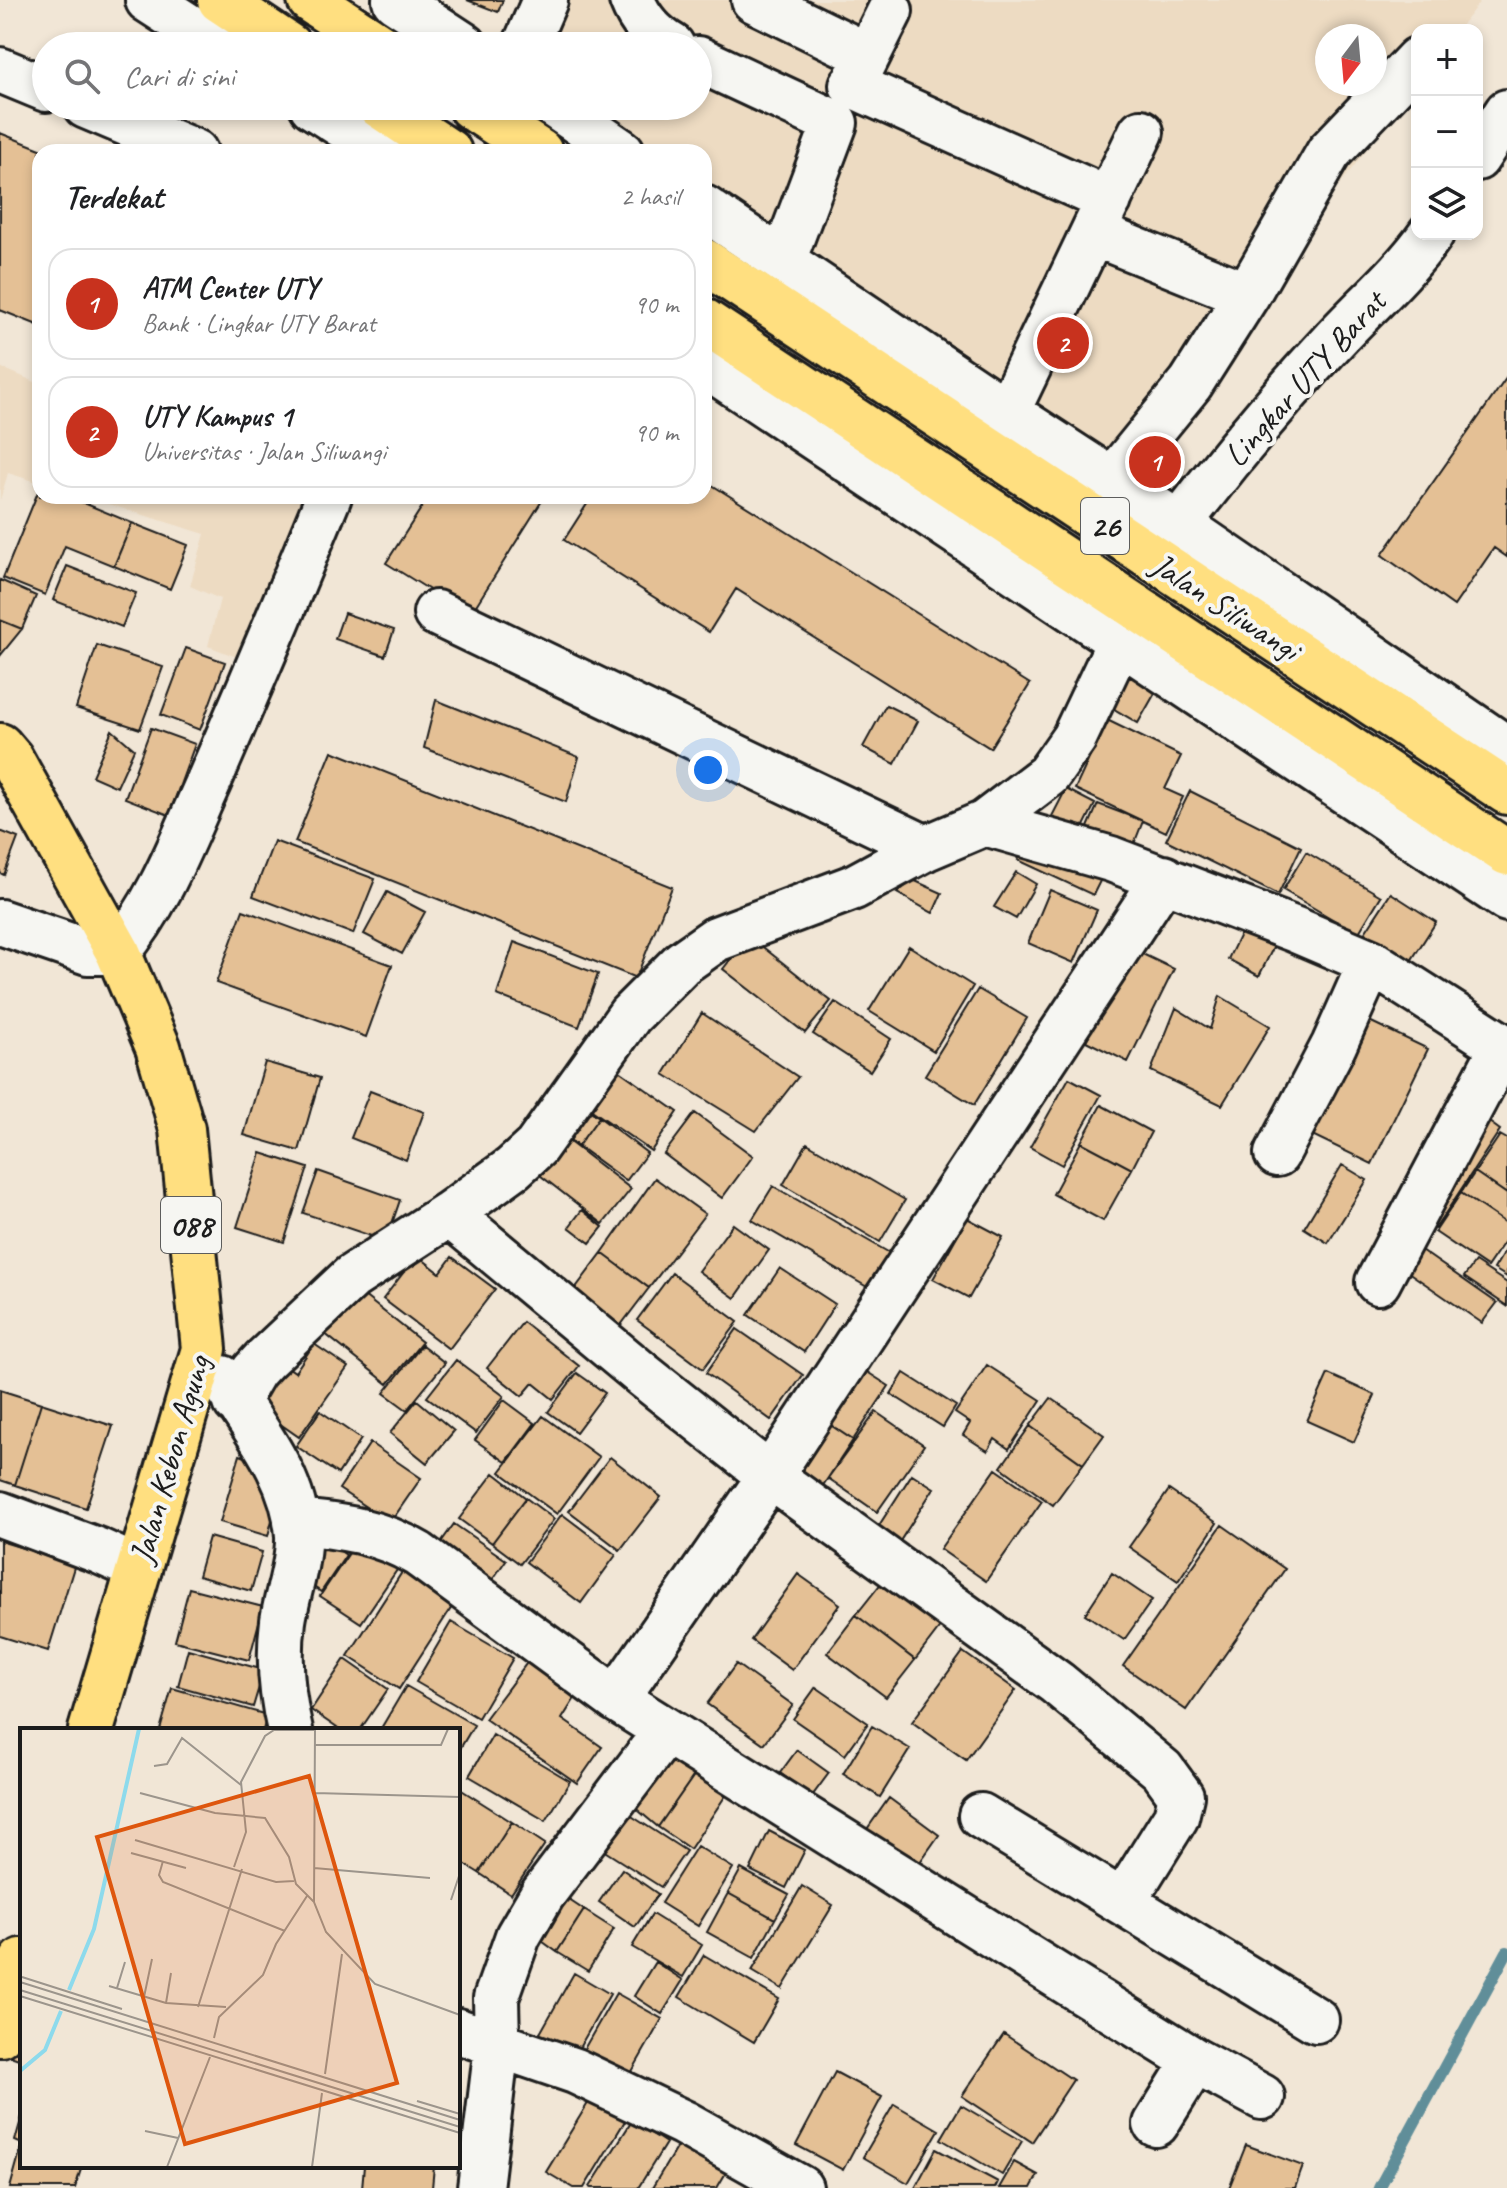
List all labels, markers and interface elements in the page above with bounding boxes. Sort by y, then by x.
north arrow [1315,24,1387,96]
map controls [1411,24,1483,240]
button: + [1411,24,1483,96]
search box [32,32,712,120]
icon: search [60,54,104,98]
text: Cari di sini [124,57,235,95]
button: − [1411,96,1483,168]
button: layers [1411,168,1483,240]
text: Terdekat [64,175,163,218]
text: 2 hasil [620,180,680,213]
text: ATM Center UTY [142,269,318,307]
street label: Lingkar UTY Barat [1214,279,1397,475]
text: 1 [86,288,98,321]
text: 90 m [634,288,678,321]
text: Bank · Lingkar UTY Barat [142,307,376,340]
pin: 2 [1037,313,1089,373]
text: UTY Kampus 1 [142,397,292,435]
text: 2 [86,416,98,449]
text: 90 m [634,416,678,449]
pin: 1 [1129,432,1181,492]
text: Universitas · Jalan Siliwangi [142,435,386,468]
road number: 26 [1081,498,1129,554]
street label: Jalan Siliwangi [1142,542,1312,673]
your location [688,750,728,790]
road number: 088 [161,1197,221,1253]
street label: Jalan Kebon Agung [119,1348,220,1570]
inset map [20,1728,460,2168]

